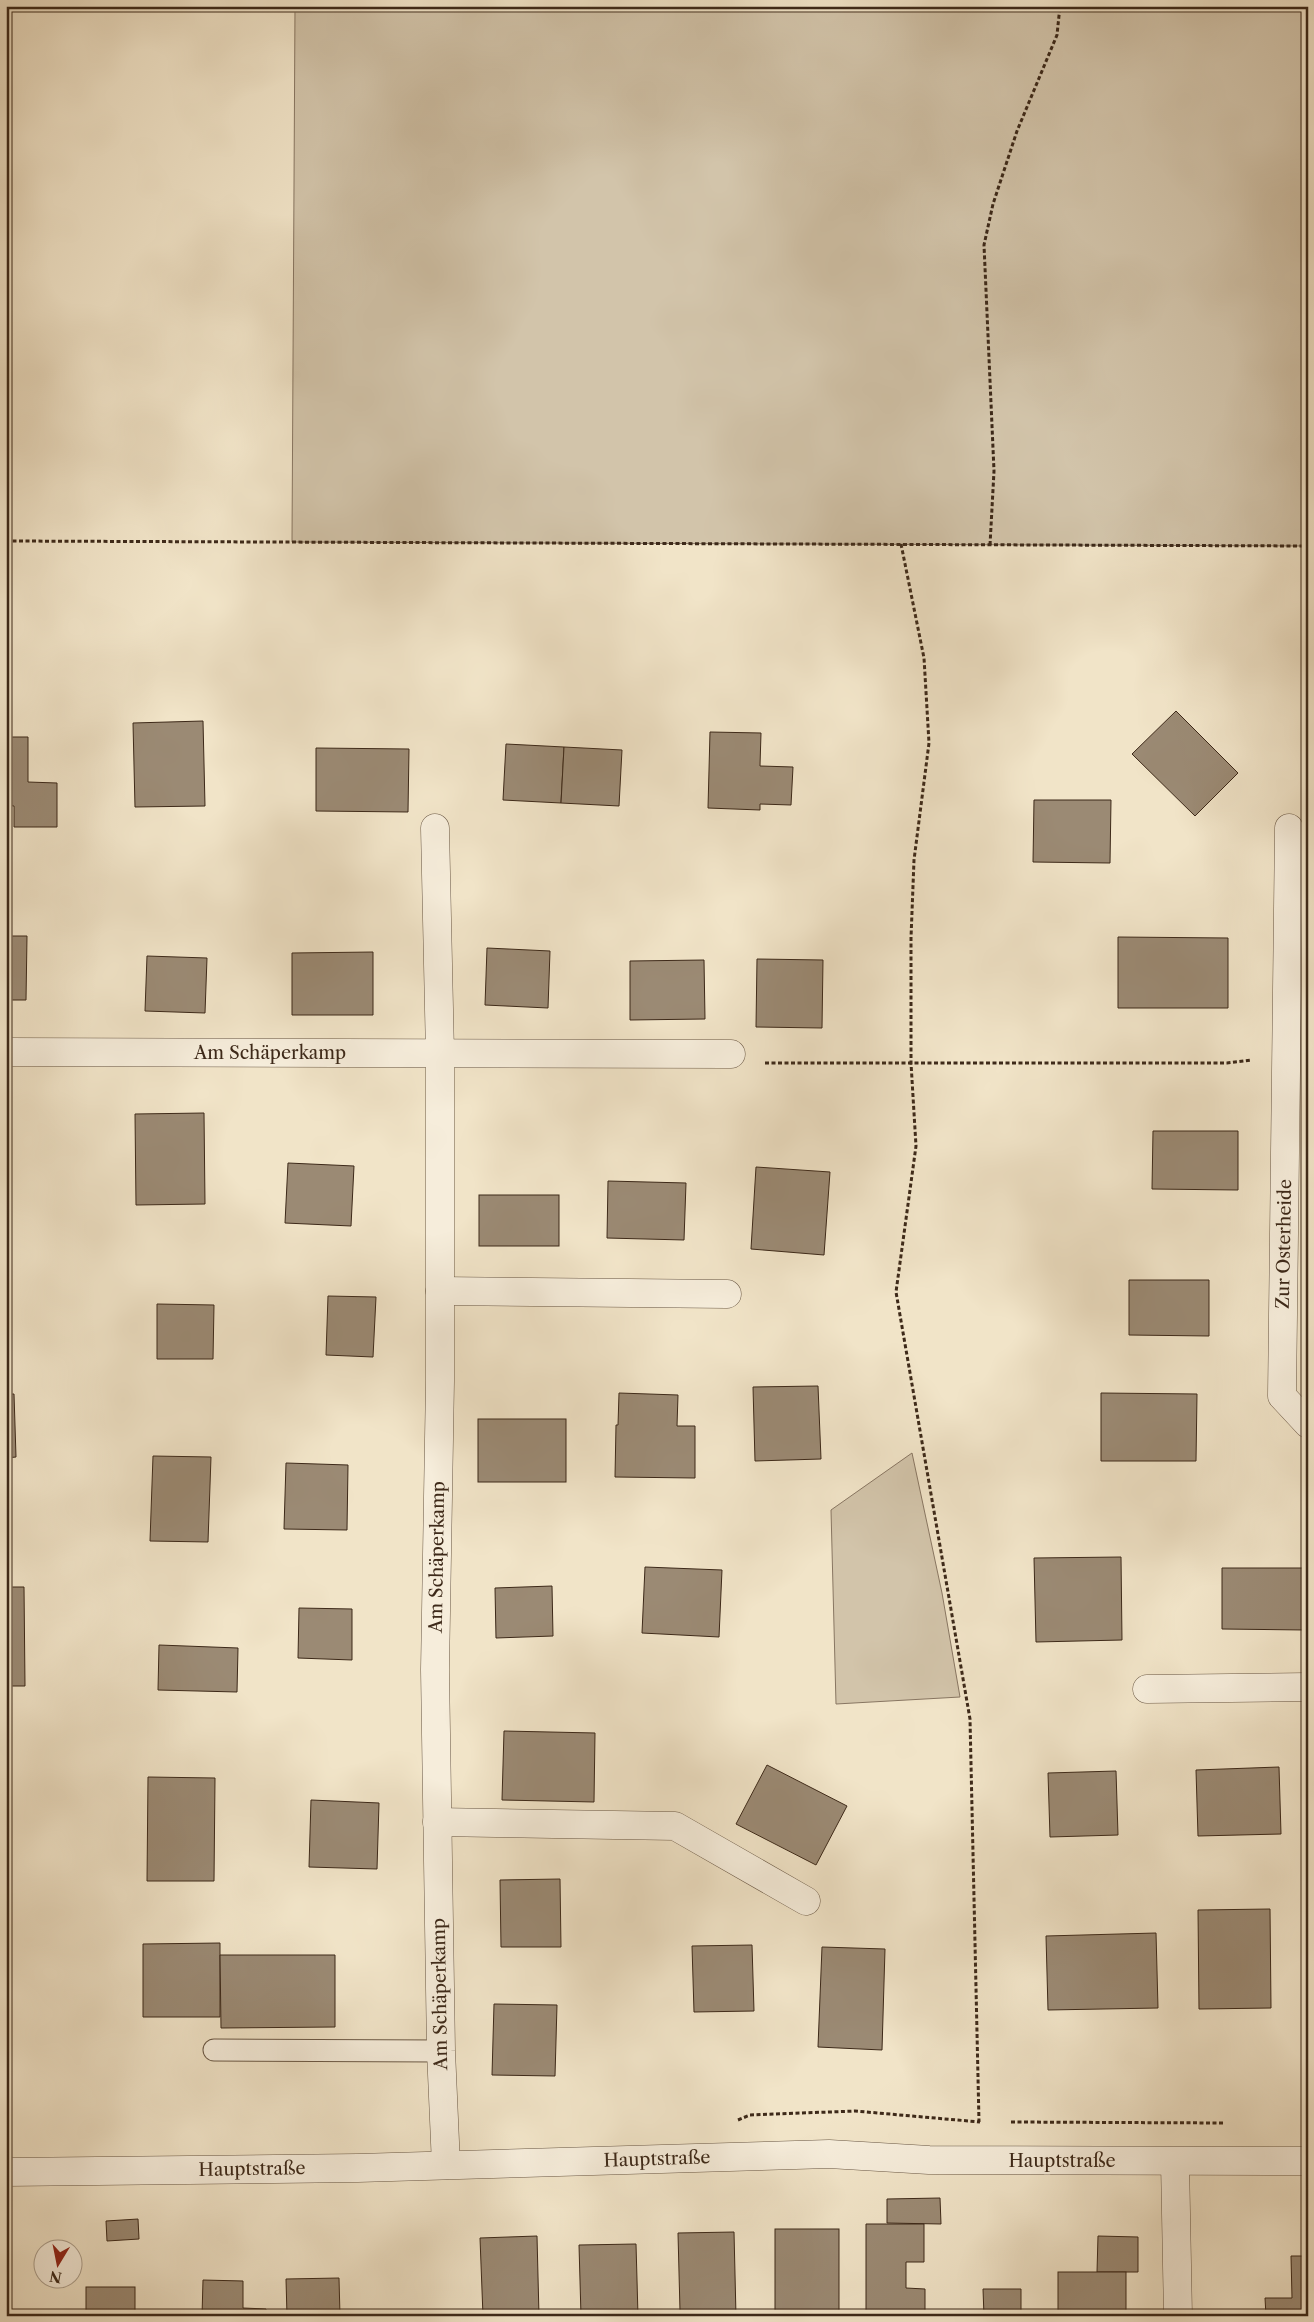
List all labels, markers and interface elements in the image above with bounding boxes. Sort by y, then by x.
street label: Am Schäperkamp [193,1042,346,1064]
street label: Zur Osterheide [1272,1179,1296,1309]
street label: Am Schäperkamp [425,1481,449,1634]
street label: Am Schäperkamp [428,1918,452,2071]
street label: Hauptstraße [603,2146,711,2172]
street label: Hauptstraße [1008,2150,1116,2172]
street label: Hauptstraße [198,2157,306,2181]
north arrow [32,2240,82,2290]
text: N [48,2267,63,2287]

